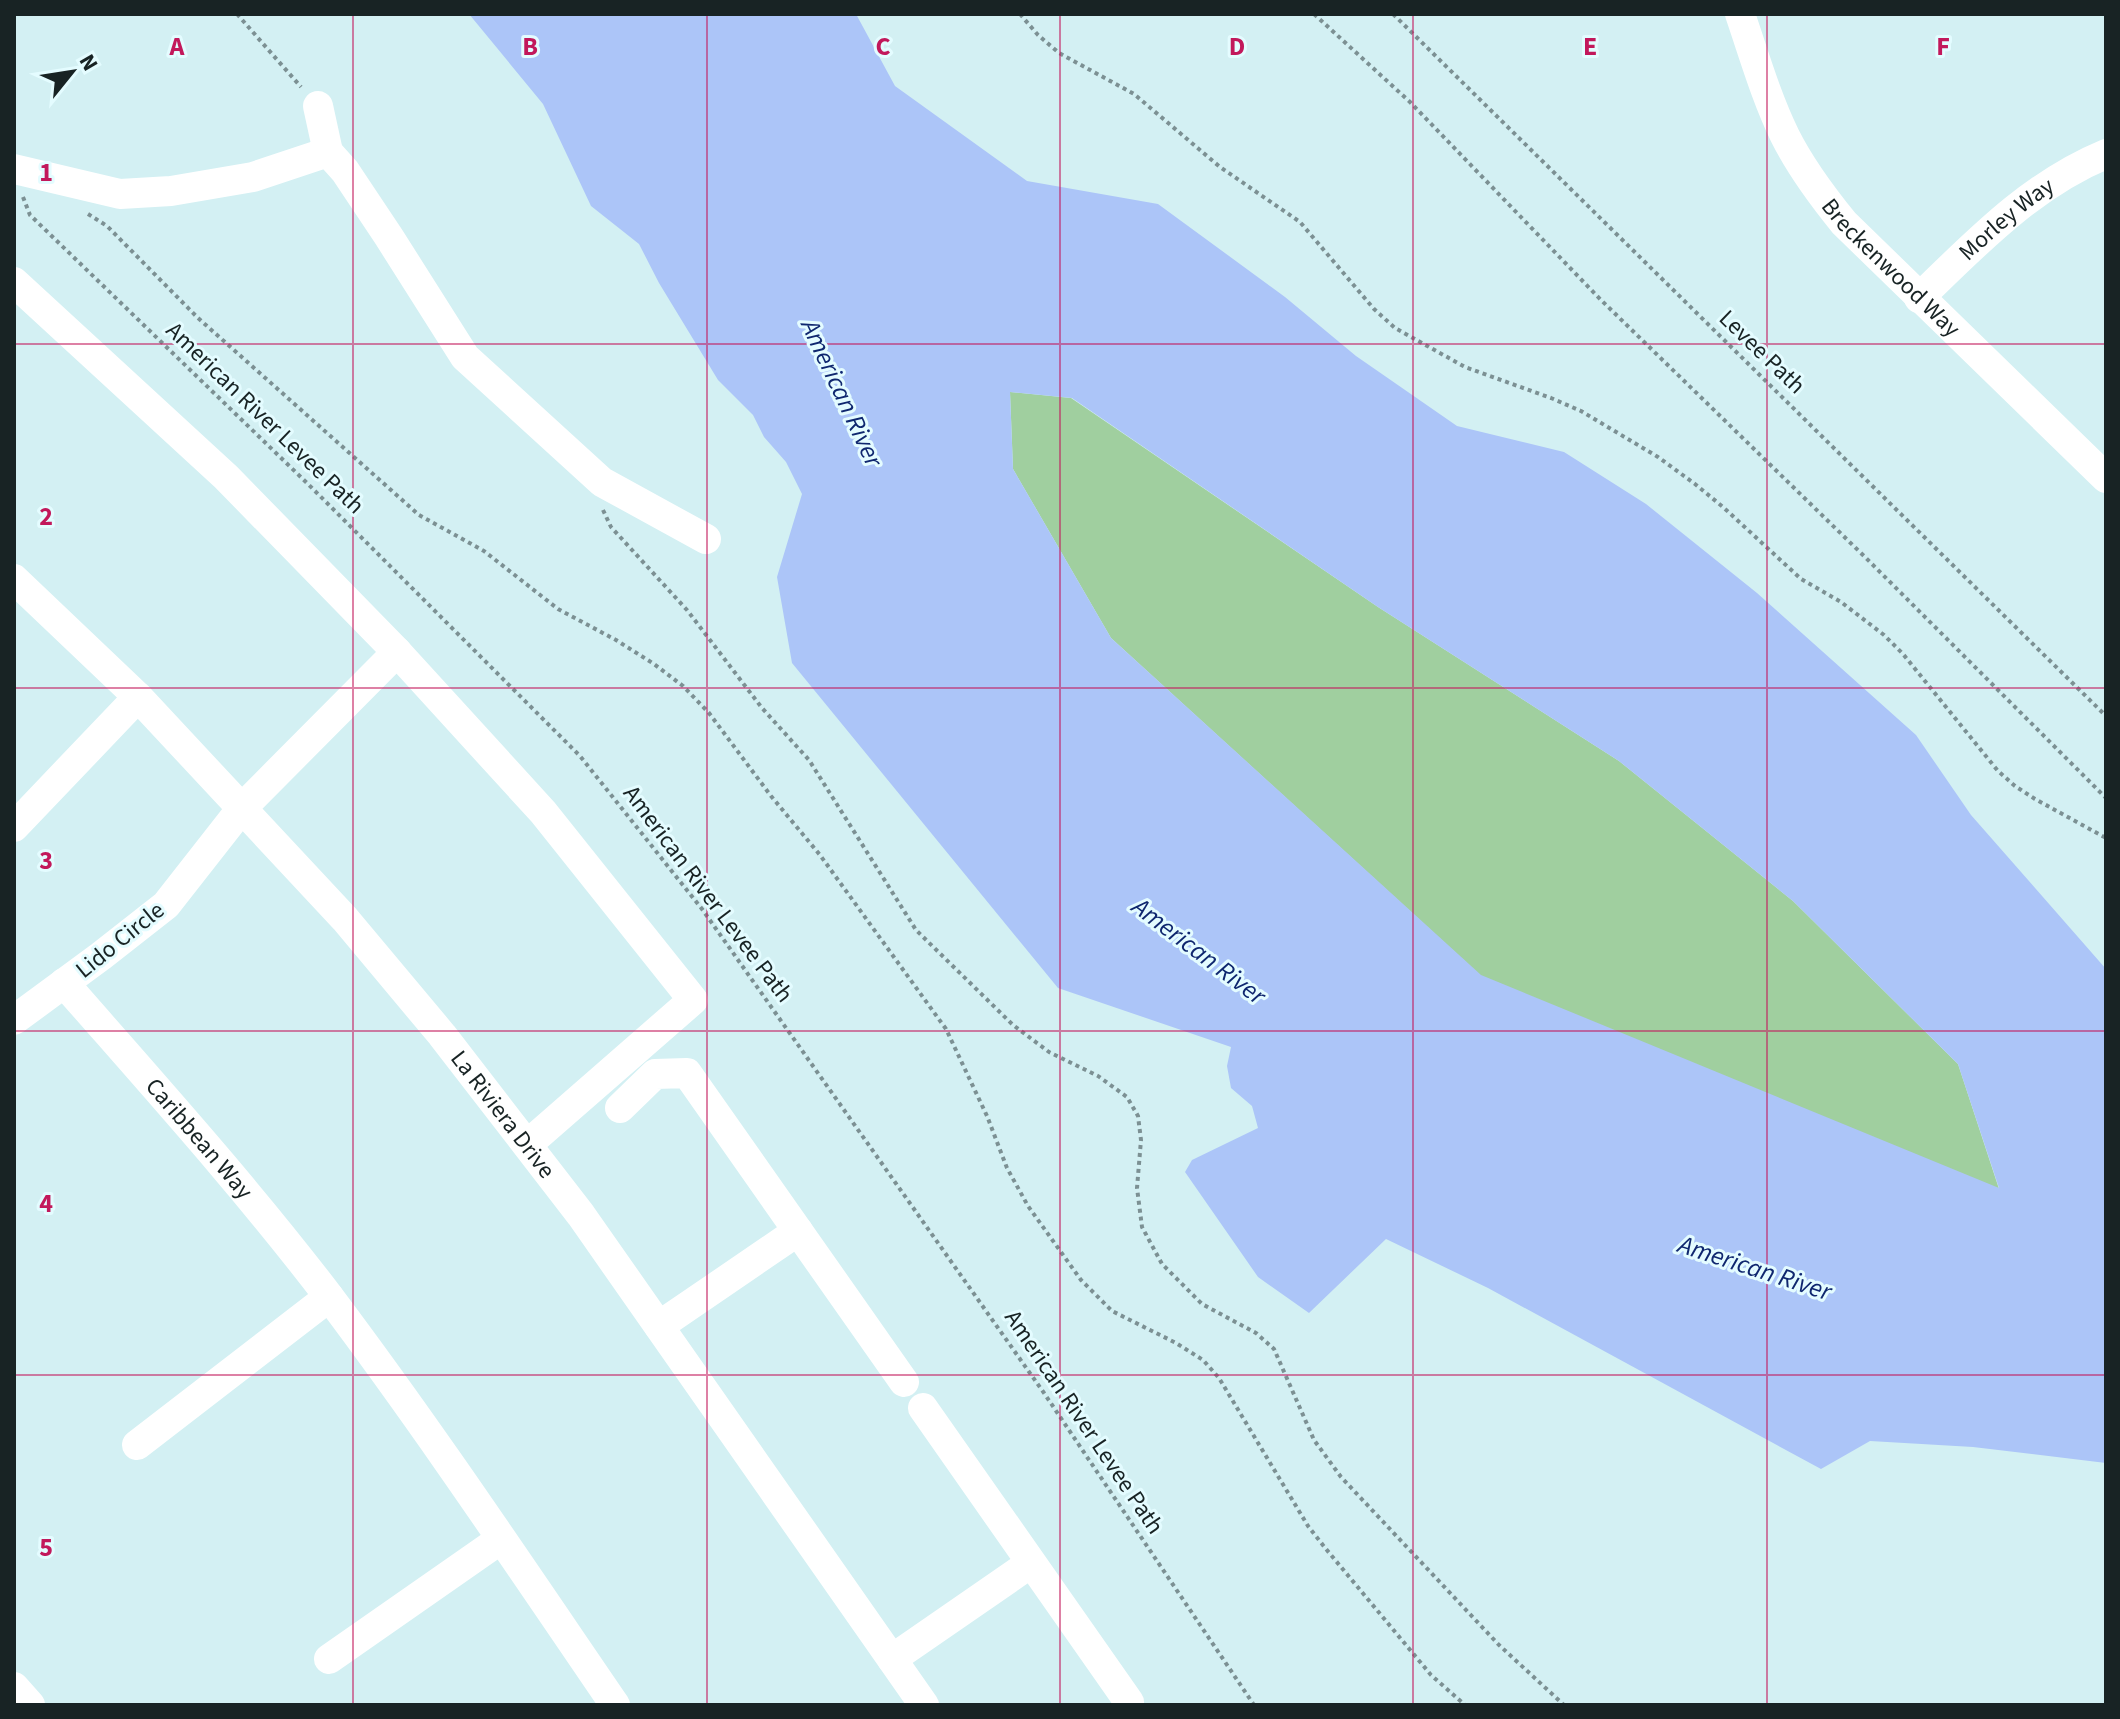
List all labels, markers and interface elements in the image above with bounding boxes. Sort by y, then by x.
text: A [169,28,186,65]
text: B [522,28,538,65]
text: C [875,28,891,65]
text: D [1229,28,1245,65]
text: E [1583,28,1597,65]
text: F [1936,28,1950,65]
north arrow [32,32,112,112]
text: N [71,48,106,77]
text: 1 [39,154,53,191]
street label: Morley Way [1951,169,2061,269]
street label: Breckenwood Way [1813,190,1969,345]
street label: Levee Path [1711,302,1813,402]
water label: American River [791,311,893,474]
street label: American River Levee Path [158,314,372,522]
text: 2 [39,498,53,535]
street label: American River Levee Path [615,778,801,1010]
text: 3 [39,842,53,879]
water label: American River [1123,887,1274,1014]
street label: Lido Circle [68,893,172,987]
street label: La Riviera Drive [442,1043,564,1186]
street label: Caribbean Way [137,1070,261,1207]
text: 4 [39,1185,53,1222]
water label: American River [1672,1225,1837,1310]
street label: American River Levee Path [996,1303,1172,1541]
text: 5 [39,1529,53,1566]

